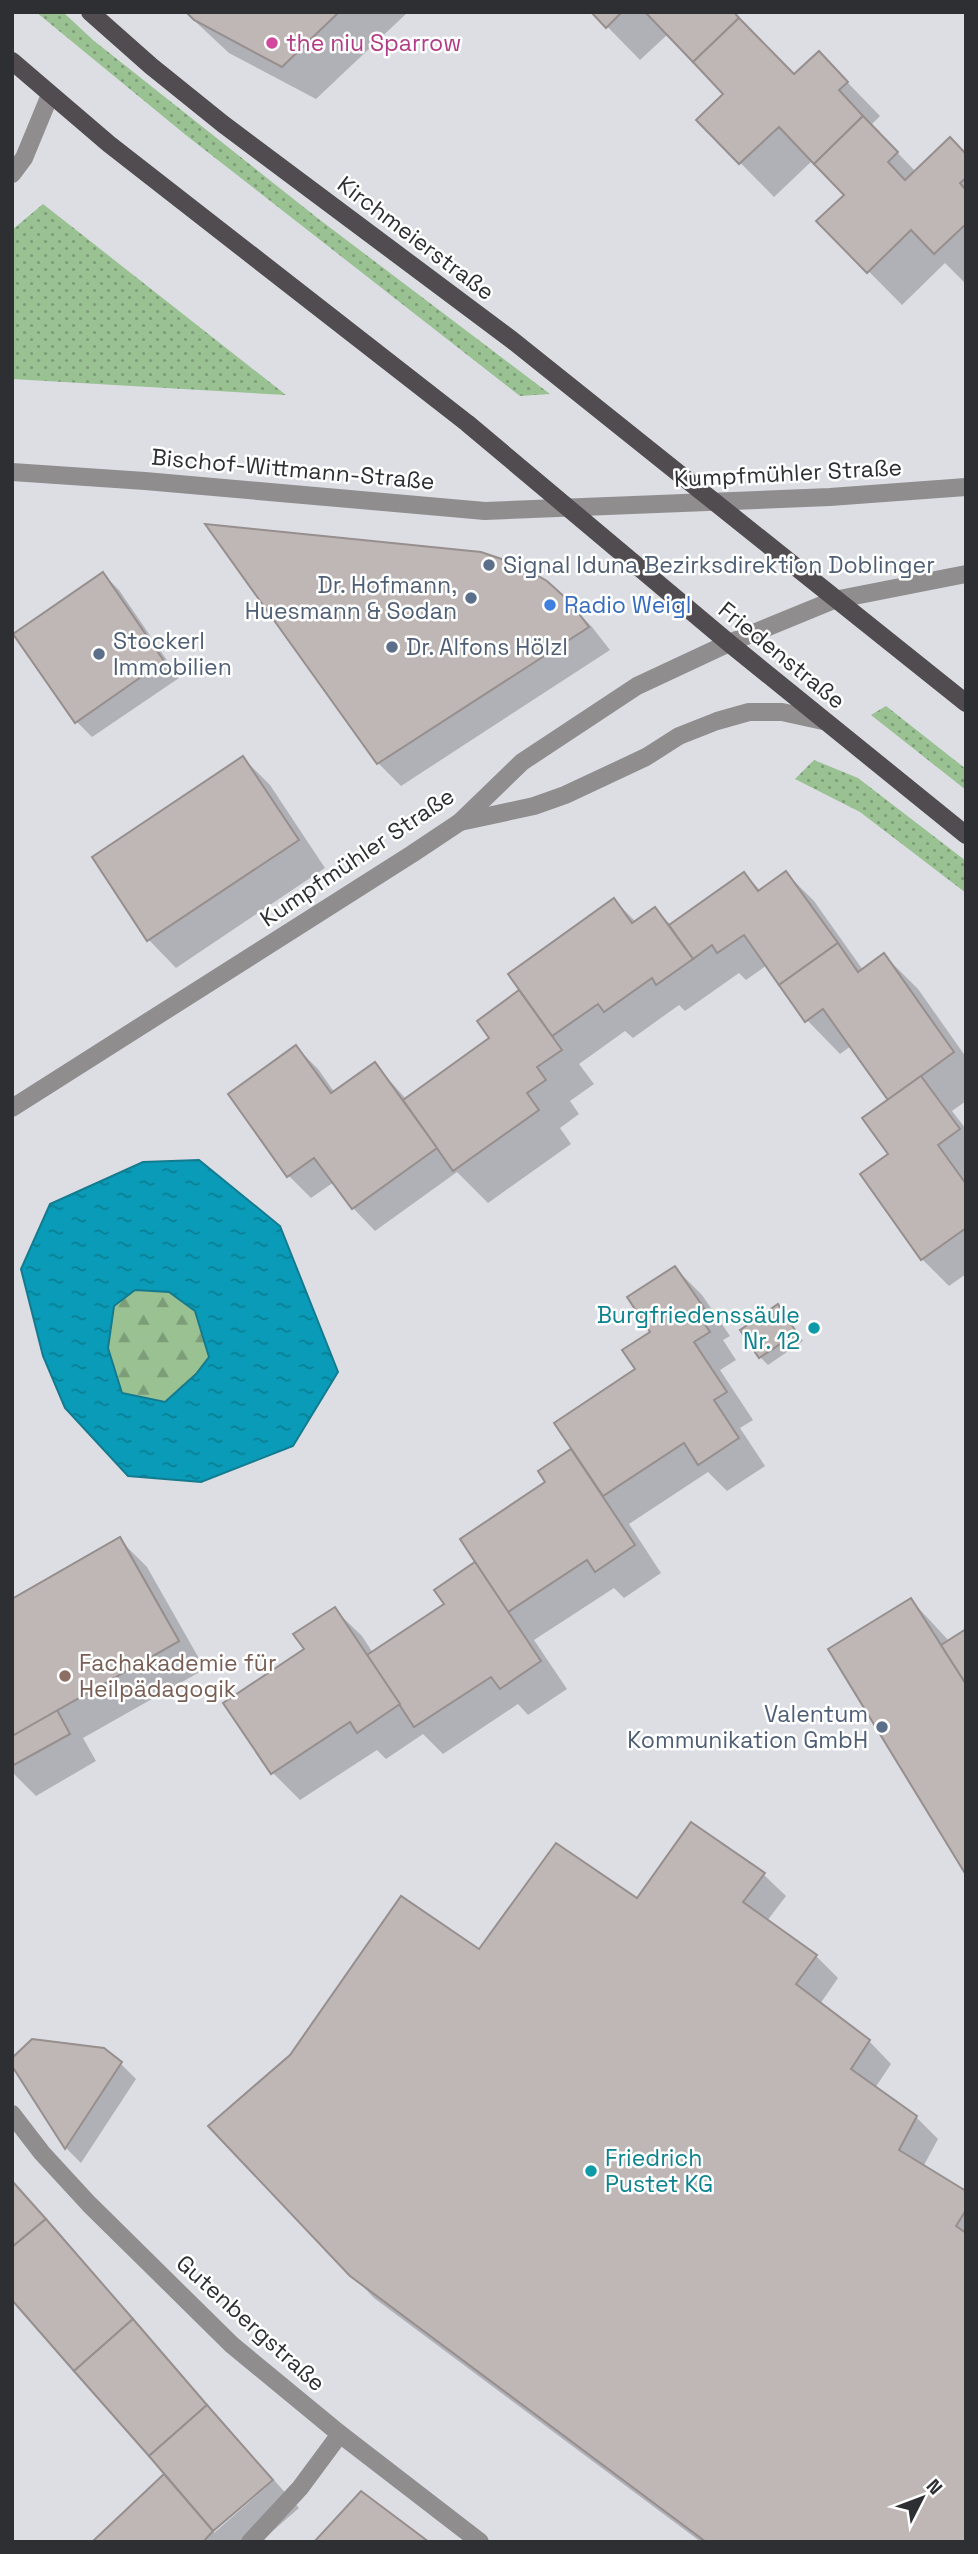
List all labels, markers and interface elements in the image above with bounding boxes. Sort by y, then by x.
place label: the niu Sparrow [286,28,461,58]
marker: the niu Sparrow [264,35,280,51]
street label: Kirchmeierstraße [332,169,500,307]
street label: Bischof-Wittmann-Straße [150,442,436,496]
street label: Kumpfmühler Straße [673,452,903,494]
place label: Signal Iduna Bezirksdirektion Doblinger [503,550,935,580]
marker: Signal Iduna Bezirksdirektion Doblinger [481,557,497,573]
place label: Dr. Hofmann, Huesmann & Sodan [245,570,457,626]
marker: Dr. Hofmann, Huesmann & Sodan [463,590,479,606]
place label: Radio Weigl [564,590,691,620]
street label: Friedenstraße [712,595,852,715]
marker: Radio Weigl [542,597,558,613]
place label: Stockerl Immobilien [113,626,232,682]
place label: Dr. Alfons Hölzl [406,632,568,662]
marker: Dr. Alfons Hölzl [384,639,400,655]
marker: Stockerl Immobilien [91,646,107,662]
street label: Kumpfmühler Straße [254,781,460,933]
place label: Burgfriedenssäule Nr. 12 [597,1300,800,1356]
marker: Burgfriedenssäule Nr. 12 [806,1320,822,1336]
place label: Fachakademie für Heilpädagogik [79,1648,277,1704]
marker: Fachakademie für Heilpädagogik [57,1668,73,1684]
place label: Valentum Kommunikation GmbH [627,1699,868,1755]
marker: Valentum Kommunikation GmbH [874,1719,890,1735]
place label: Friedrich Pustet KG [605,2143,713,2199]
marker: Friedrich Pustet KG [583,2163,599,2179]
street label: Gutenbergstraße [170,2248,332,2398]
north arrow [887,2463,957,2533]
text: N [921,2474,948,2500]

